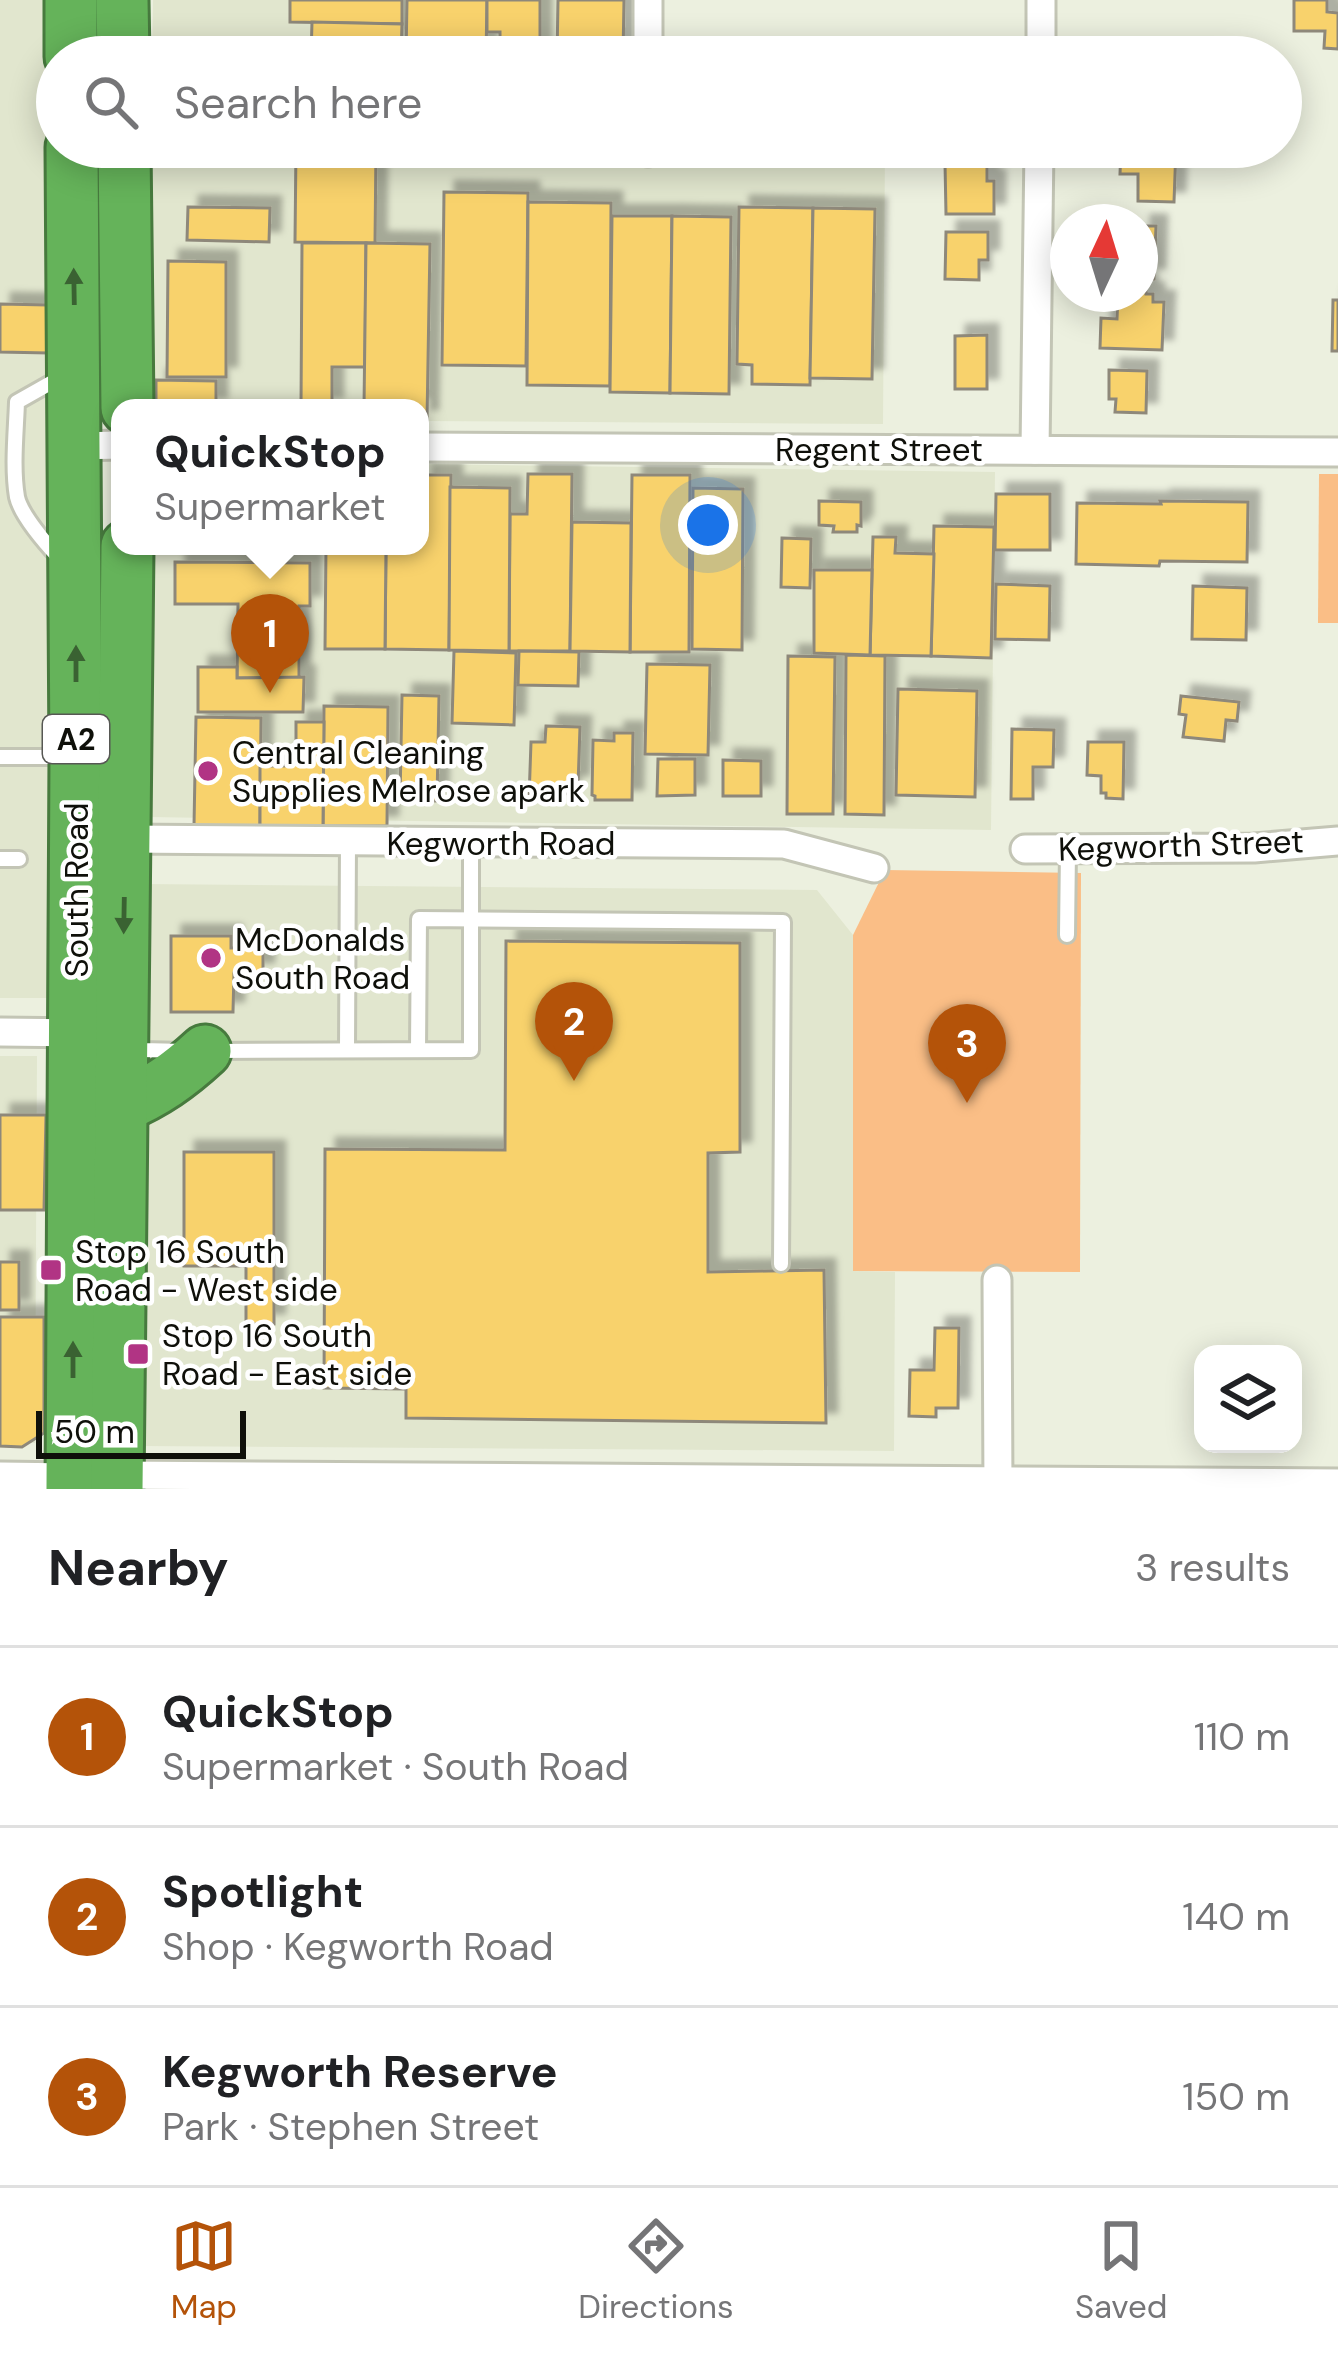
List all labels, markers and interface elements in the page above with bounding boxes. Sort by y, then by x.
search box [36,36,1302,168]
icon: search [78,69,144,135]
text: Search here [174,73,422,132]
north arrow [1050,204,1158,312]
one-way arrow [64,267,84,305]
popup [111,399,429,555]
text: QuickStop [154,422,386,481]
street label: Regent Street [775,428,983,471]
text: Supermarket [154,481,386,532]
your location [678,495,738,555]
pin: 1 [231,594,309,693]
one-way arrow [66,644,86,682]
road number: A2 [43,715,109,763]
place label: Central Cleaning Supplies Melrose apark [232,731,586,812]
marker: Central Cleaning Supplies Melrose apark [195,758,221,784]
street label: South Road [55,802,98,978]
street label: Kegworth Street [1057,819,1305,871]
street label: Kegworth Road [386,822,616,865]
one-way arrow [114,897,134,935]
place label: McDonalds South Road [235,918,410,999]
marker: McDonalds South Road [198,945,224,971]
pin: 2 [535,982,613,1081]
pin: 3 [928,1004,1006,1103]
place label: Stop 16 South Road - West side [75,1230,338,1311]
marker: Stop 16 South Road - West side [38,1257,64,1283]
place label: Stop 16 South Road - East side [162,1314,412,1395]
one-way arrow [63,1340,83,1378]
marker: Stop 16 South Road - East side [125,1341,151,1367]
map controls [1194,1345,1302,1453]
button: layers [1194,1345,1302,1453]
scale bar [36,1405,246,1458]
text: 50 m [54,1410,135,1453]
text: Nearby [48,1534,229,1601]
text: 3 results [1135,1542,1290,1593]
text: QuickStop [162,1682,394,1741]
text: 1 [80,1711,94,1762]
text: 110 m [1194,1711,1290,1762]
text: Supermarket · South Road [162,1741,629,1792]
text: Spotlight [162,1862,363,1921]
text: 2 [76,1891,98,1942]
text: 140 m [1182,1891,1290,1942]
text: Shop · Kegworth Road [162,1921,554,1972]
text: Kegworth Reserve [162,2042,558,2101]
text: 3 [75,2071,99,2122]
text: 150 m [1182,2071,1290,2122]
text: Park · Stephen Street [162,2101,539,2152]
tab: Map [171,2213,237,2328]
tab: Directions [578,2213,734,2328]
tab: Saved [1075,2213,1167,2328]

